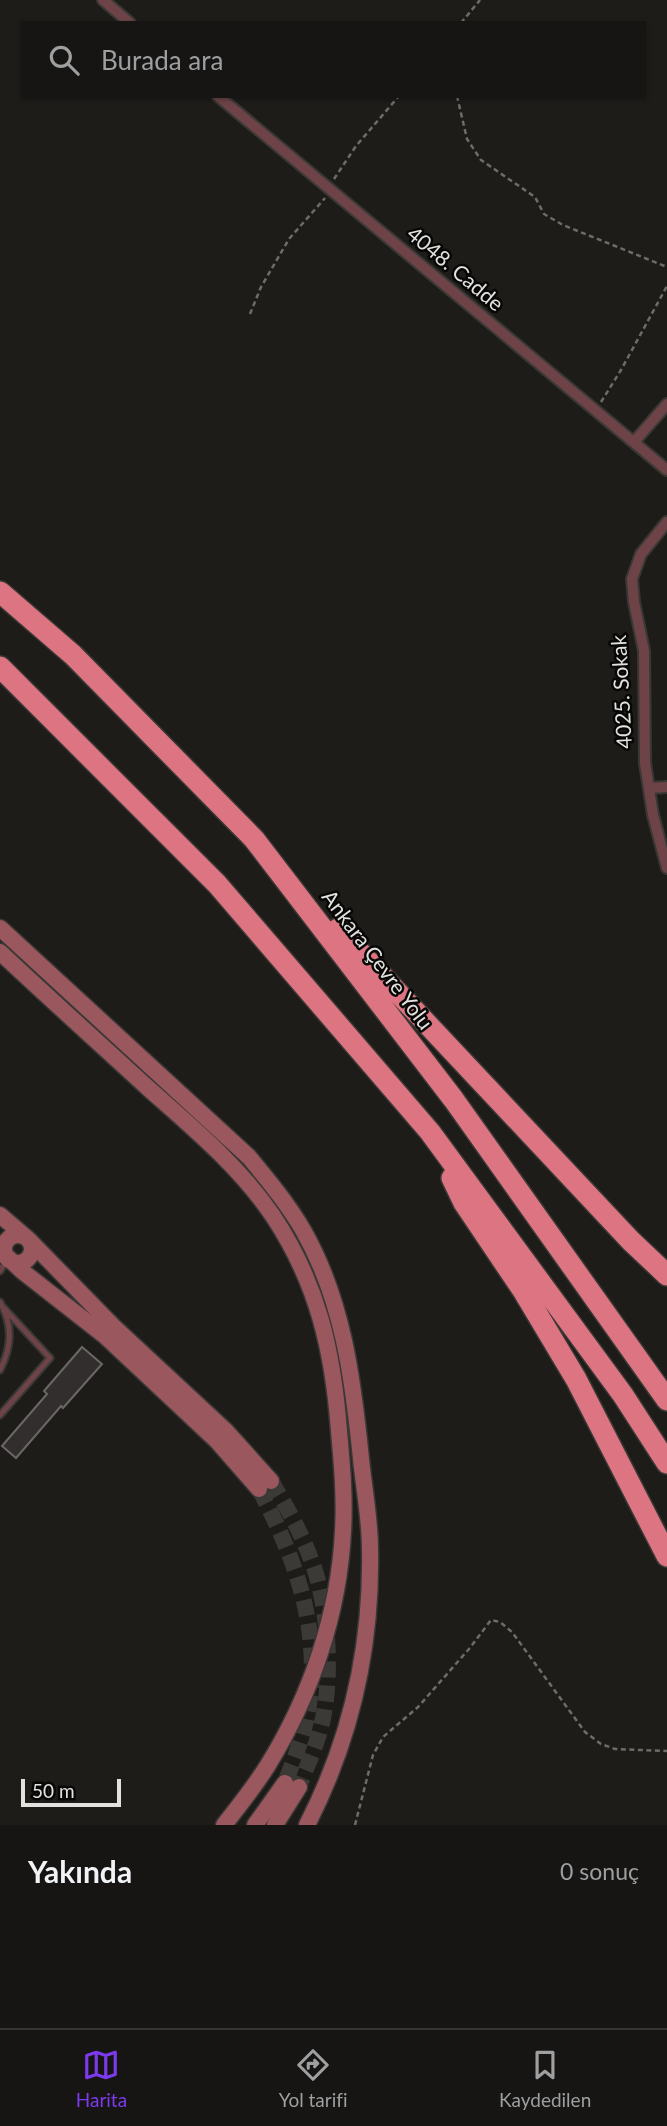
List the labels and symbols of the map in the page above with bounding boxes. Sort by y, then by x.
street label: 4048. Cadde [403,220,509,315]
street label: 4025. Sokak [605,634,636,750]
street label: Ankara Çevre Yolu [318,884,439,1034]
scale bar [21,1776,121,1808]

